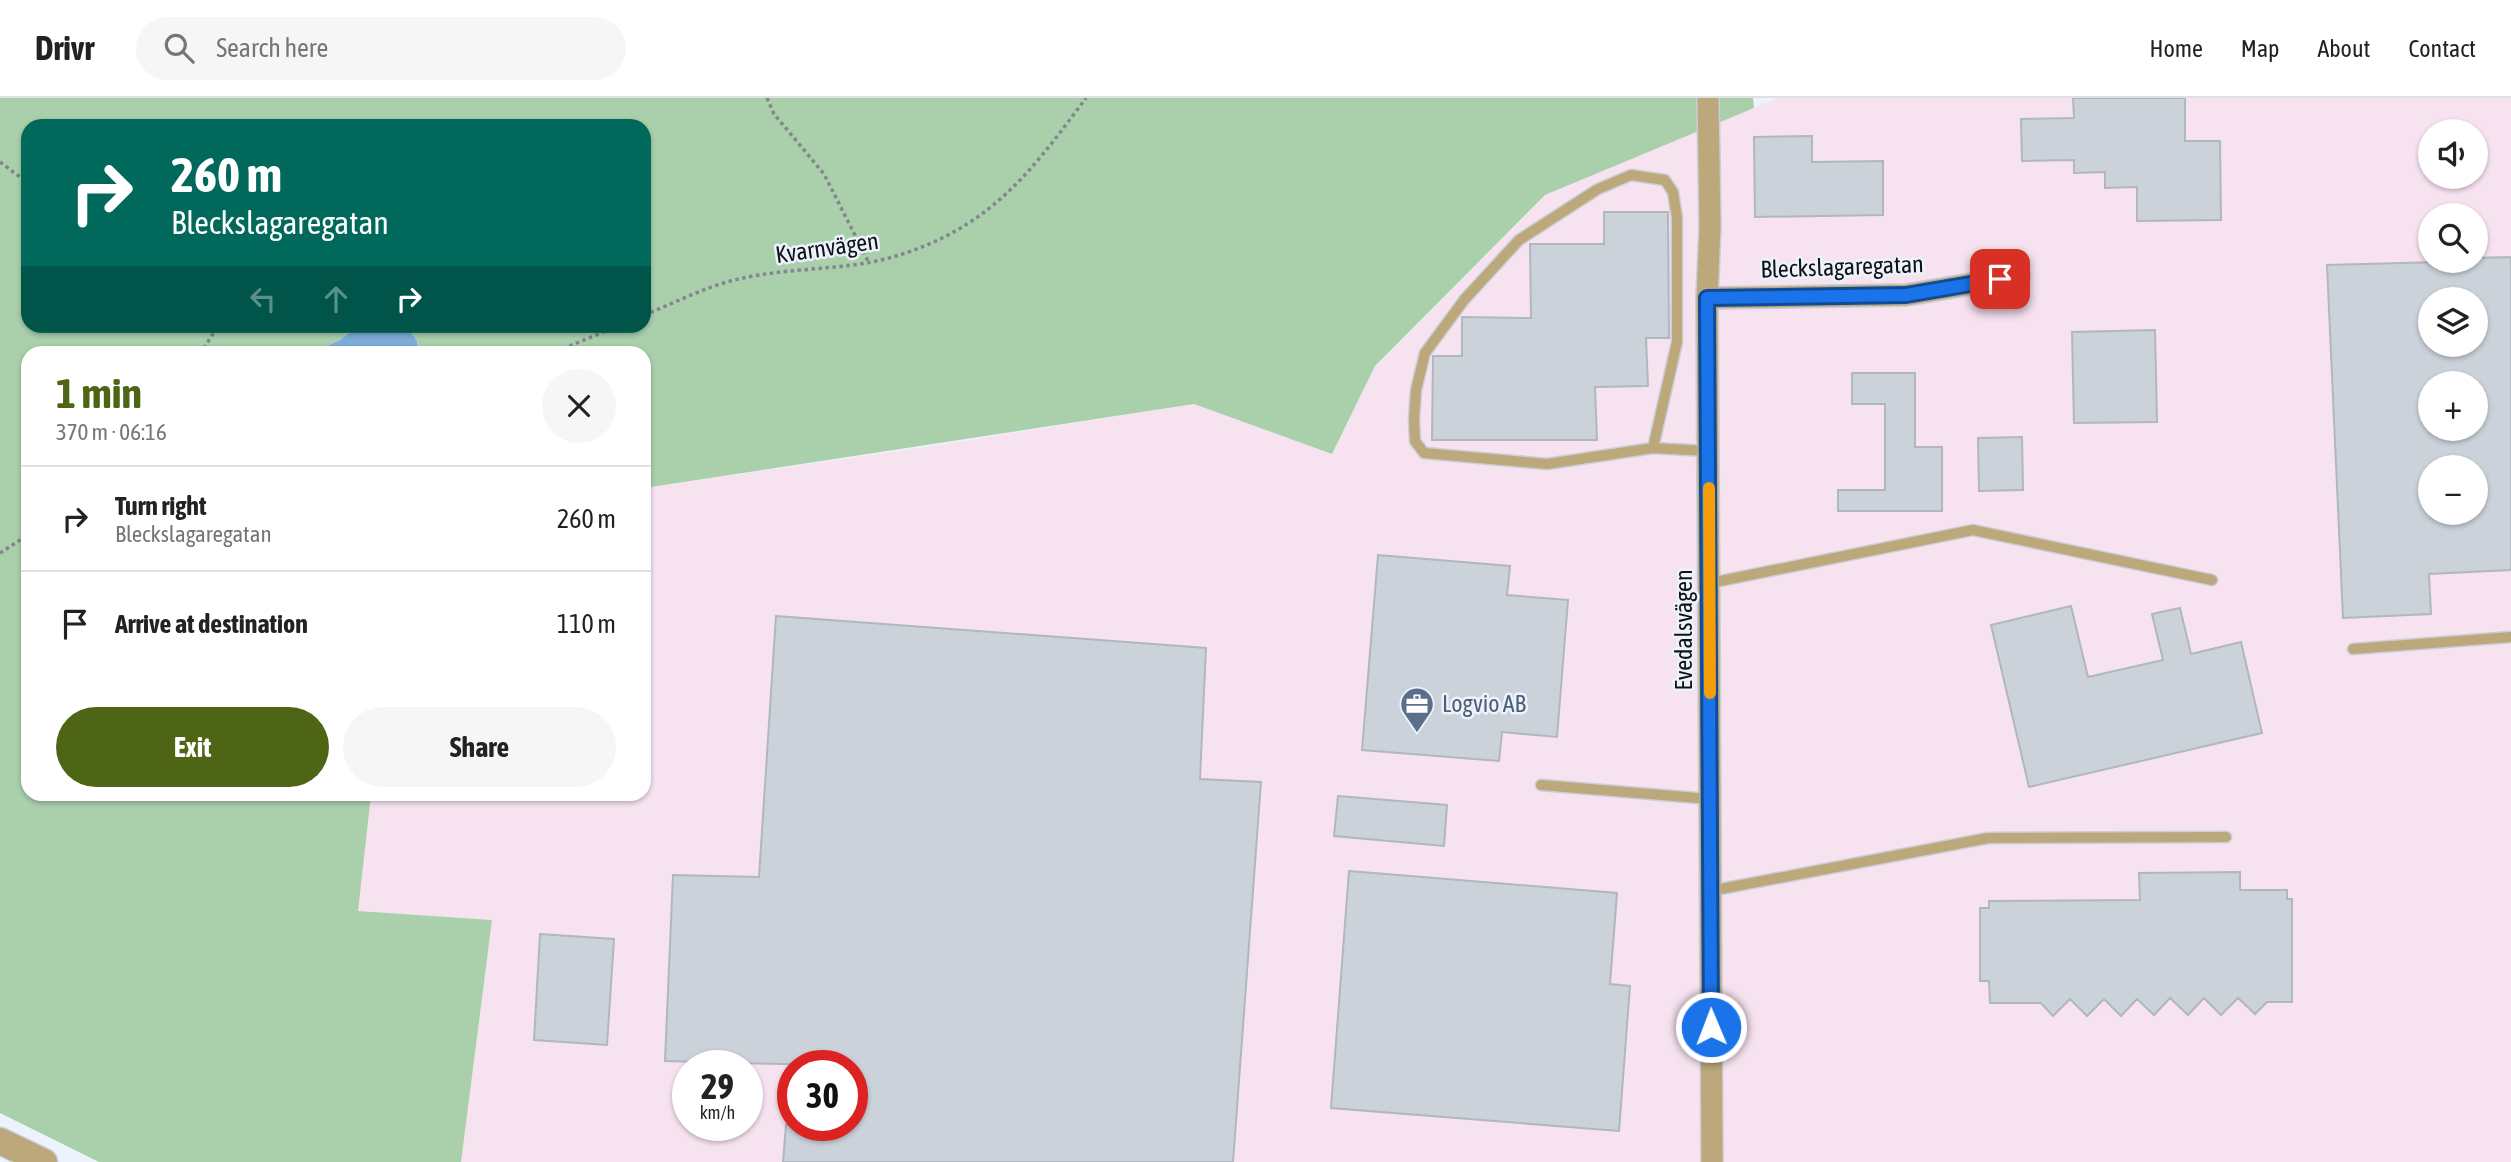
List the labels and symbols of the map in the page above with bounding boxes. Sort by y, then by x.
street label: Kvarnvägen [774,227,880,268]
pin [1970,249,2030,309]
street label: Bleckslagaregatan [1760,250,1924,283]
street label: Evedalsvägen [1670,569,1697,691]
office icon: Logvio AB [1398,685,1436,734]
place label: Logvio AB [1442,690,1527,717]
position arrow [1674,990,1748,1064]
speed limit sign: 30 [777,1050,868,1141]

